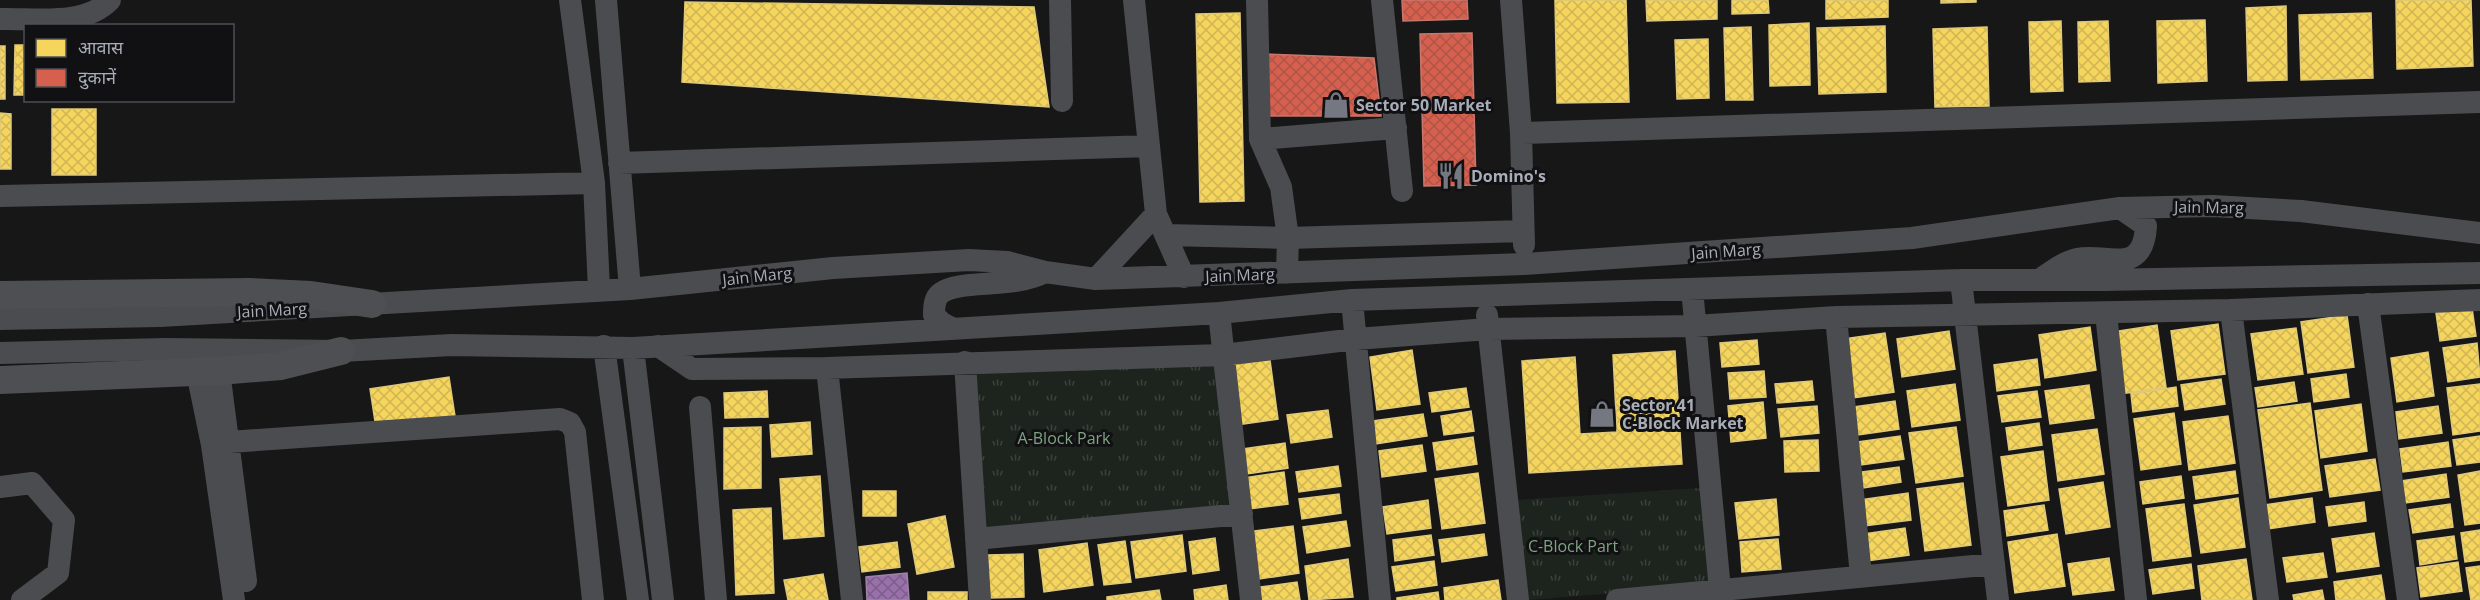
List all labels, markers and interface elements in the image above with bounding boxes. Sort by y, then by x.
legend [24,24,234,102]
text: आवास [78,35,124,59]
text: दुकानें [78,65,117,90]
shop icon: Sector 50 Market [1321,90,1351,120]
place label: Sector 50 Market [1356,94,1492,116]
restaurant icon: Domino's [1436,161,1466,191]
place label: Domino's [1471,165,1546,187]
street label: Jain Marg [2172,195,2244,219]
street label: Jain Marg [1688,238,1762,265]
street label: Jain Marg [719,261,793,291]
street label: Jain Marg [1203,263,1276,287]
street label: Jain Marg [235,297,308,323]
place label: Sector 41 C-Block Market [1622,394,1744,434]
shop icon: Sector 41 C-Block Market [1587,399,1617,429]
park label: A-Block Park [1018,427,1111,449]
park label: C-Block Part [1528,535,1618,557]

